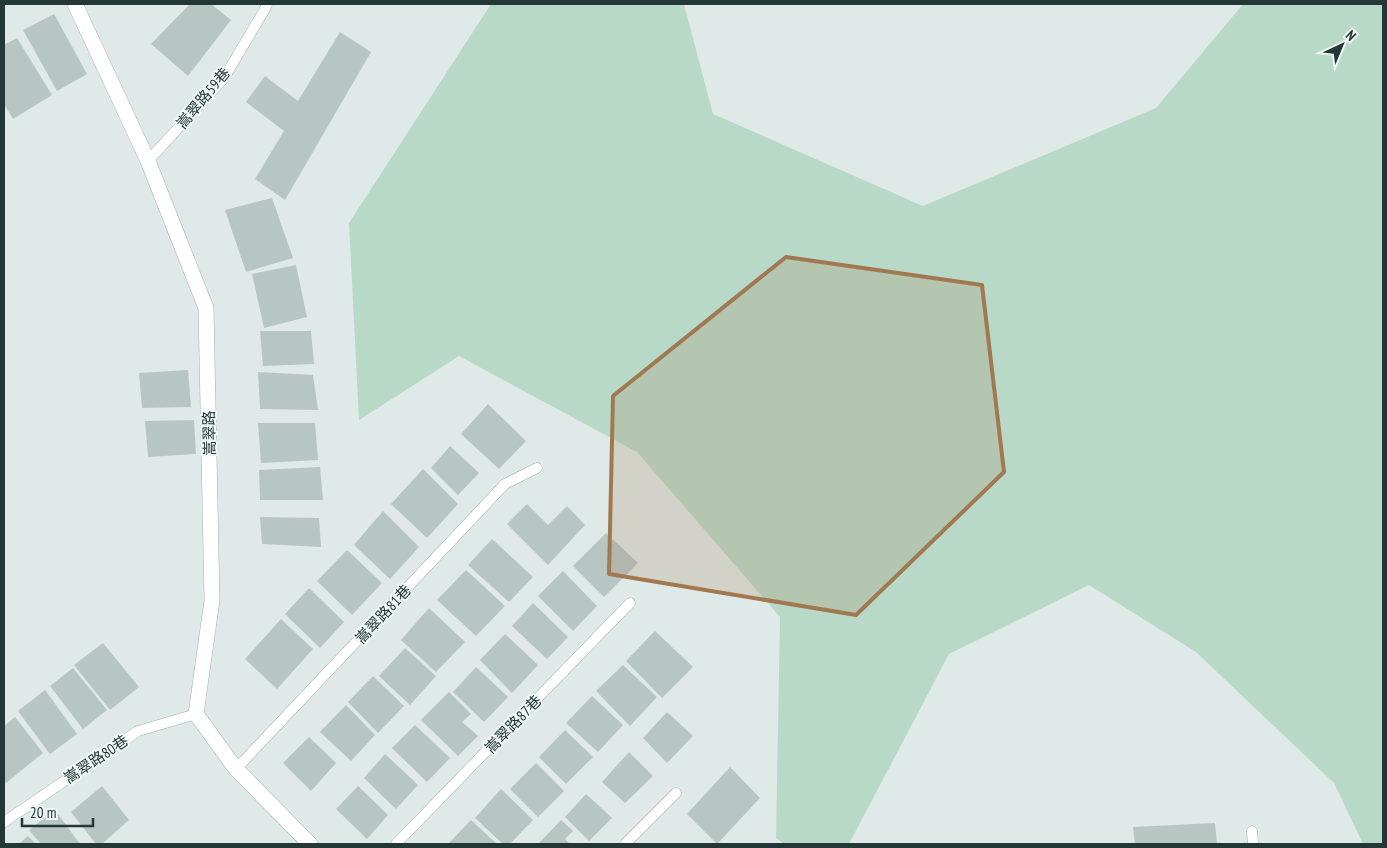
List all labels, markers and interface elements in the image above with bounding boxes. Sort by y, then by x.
north arrow [1317,20,1367,70]
text: N [1342,27,1360,45]
street label: 嵩翠路59巷 [172,64,234,132]
street label: 嵩翠路 [199,410,219,456]
street label: 嵩翠路81巷 [351,581,415,647]
street label: 嵩翠路87巷 [481,691,545,757]
street label: 嵩翠路80巷 [60,731,132,787]
scale bar [22,796,94,828]
text: 20 m [30,803,56,822]

